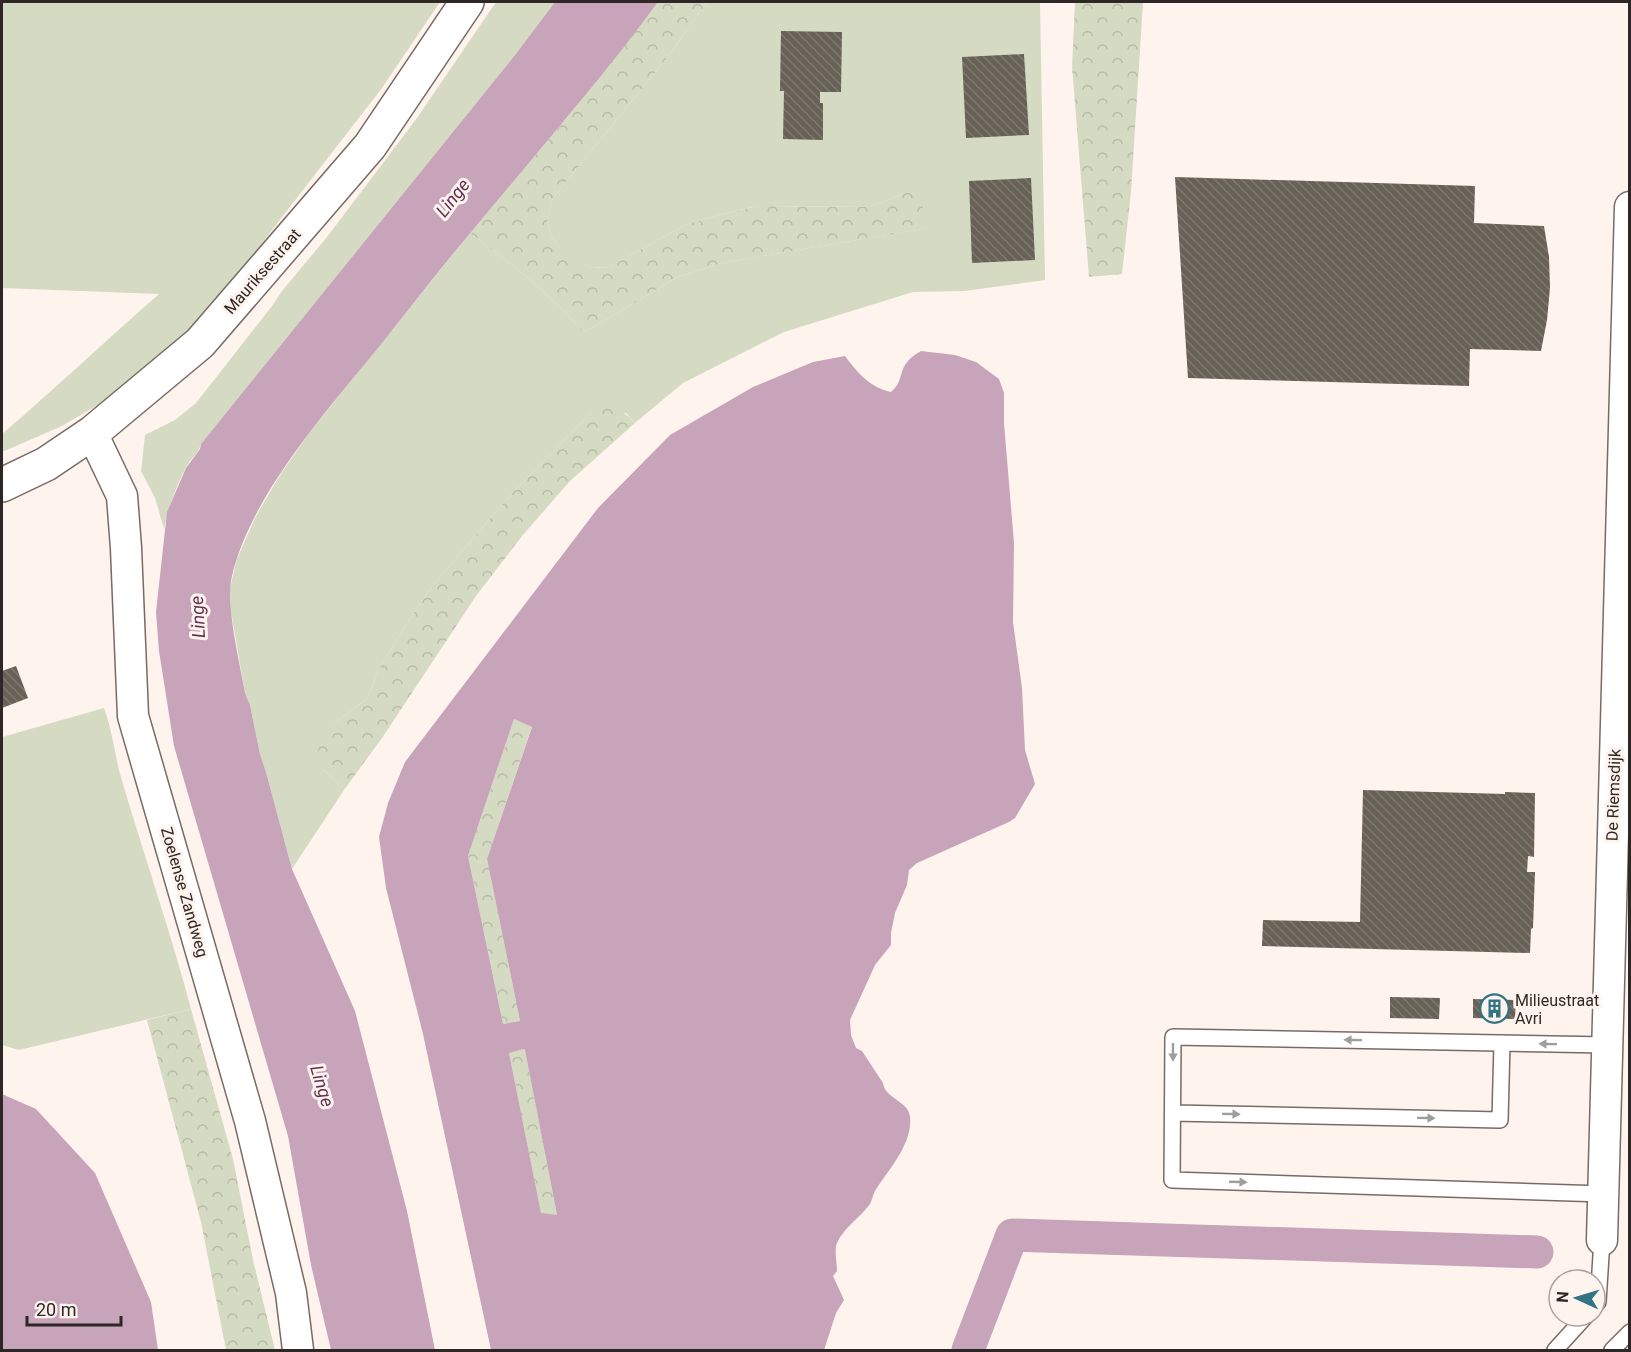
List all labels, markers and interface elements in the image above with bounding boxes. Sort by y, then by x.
water label: Linge [431,175,474,221]
street label: Mauriksestraat [220,225,305,318]
water label: Linge [186,595,209,639]
street label: De Riemsdijk [1602,748,1625,841]
street label: Zoelense Zandweg [157,825,212,959]
place label: Milieustraat Avri [1515,991,1599,1028]
building icon: Milieustraat Avri [1478,993,1510,1025]
one-way arrow [1344,1036,1363,1045]
one-way arrow [1539,1040,1558,1049]
one-way arrow [1168,1042,1178,1061]
water label: Linge [306,1063,339,1109]
one-way arrow [1222,1109,1241,1119]
one-way arrow [1417,1114,1436,1123]
one-way arrow [1229,1178,1248,1187]
north arrow [1547,1268,1607,1328]
scale bar [27,1289,122,1327]
text: N [1553,1291,1572,1303]
text: 20 m [36,1299,76,1320]

